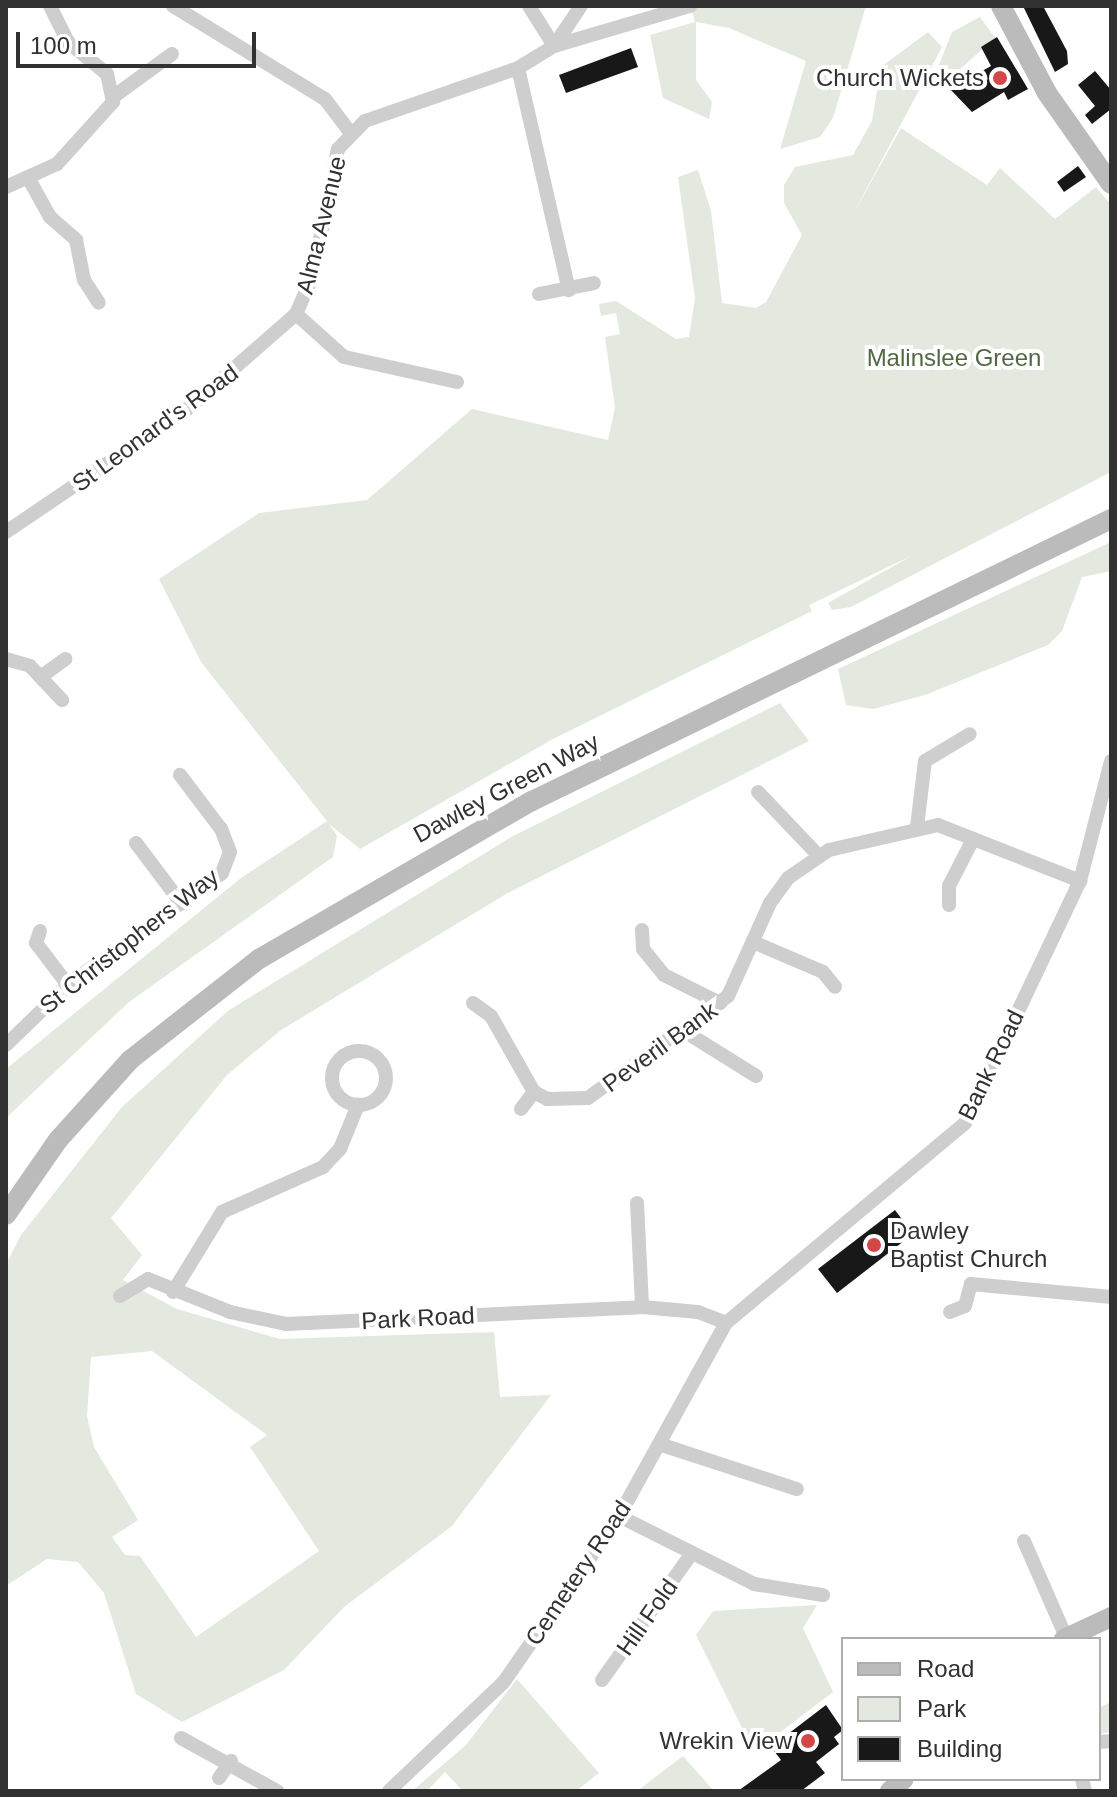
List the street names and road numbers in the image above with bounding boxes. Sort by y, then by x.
street label: Alma Avenue [290,152,352,298]
street label: St Leonard's Road [66,358,244,498]
street label: Dawley Green Way [408,727,604,849]
street label: St Christophers Way [34,862,224,1020]
street label: Peveril Bank [597,996,723,1098]
street label: Bank Road [952,1005,1030,1125]
street label: Park Road [361,1301,475,1335]
street label: Cemetery Road [519,1495,637,1651]
street label: Hill Fold [610,1573,684,1661]

